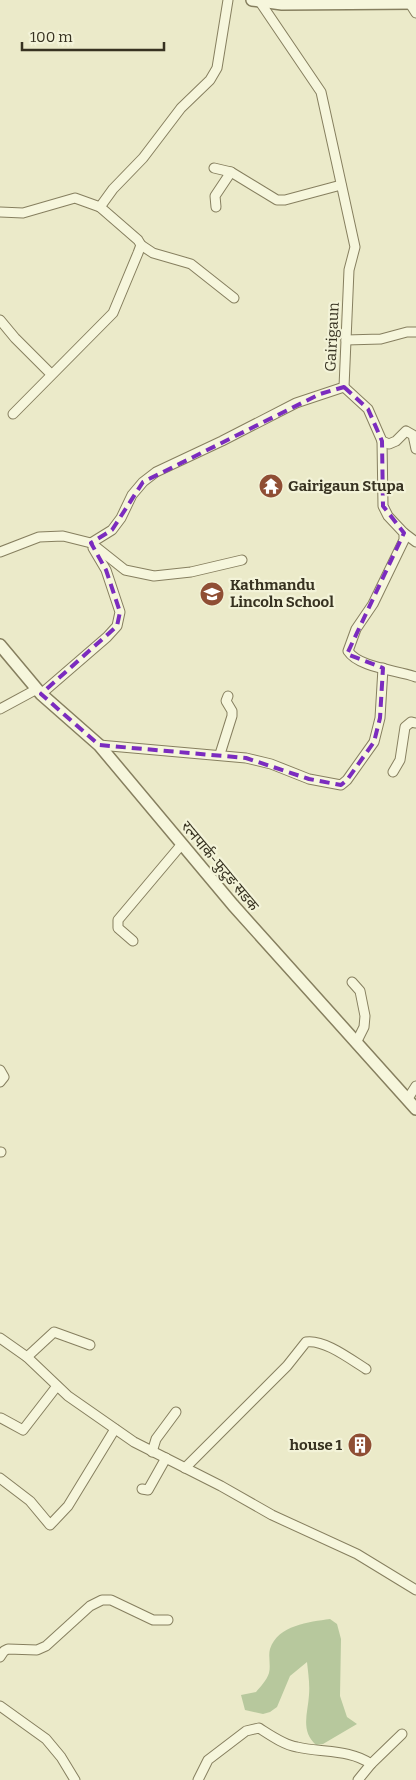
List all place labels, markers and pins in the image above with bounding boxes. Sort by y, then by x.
temple icon: Gairigaun Stupa [258,473,284,499]
place label: Gairigaun Stupa [288,477,405,495]
place label: Kathmandu Lincoln School [230,576,334,611]
school or university icon: Kathmandu Lincoln School [199,581,225,607]
building icon: house 1 [347,1432,373,1458]
place label: house 1 [290,1436,343,1454]

